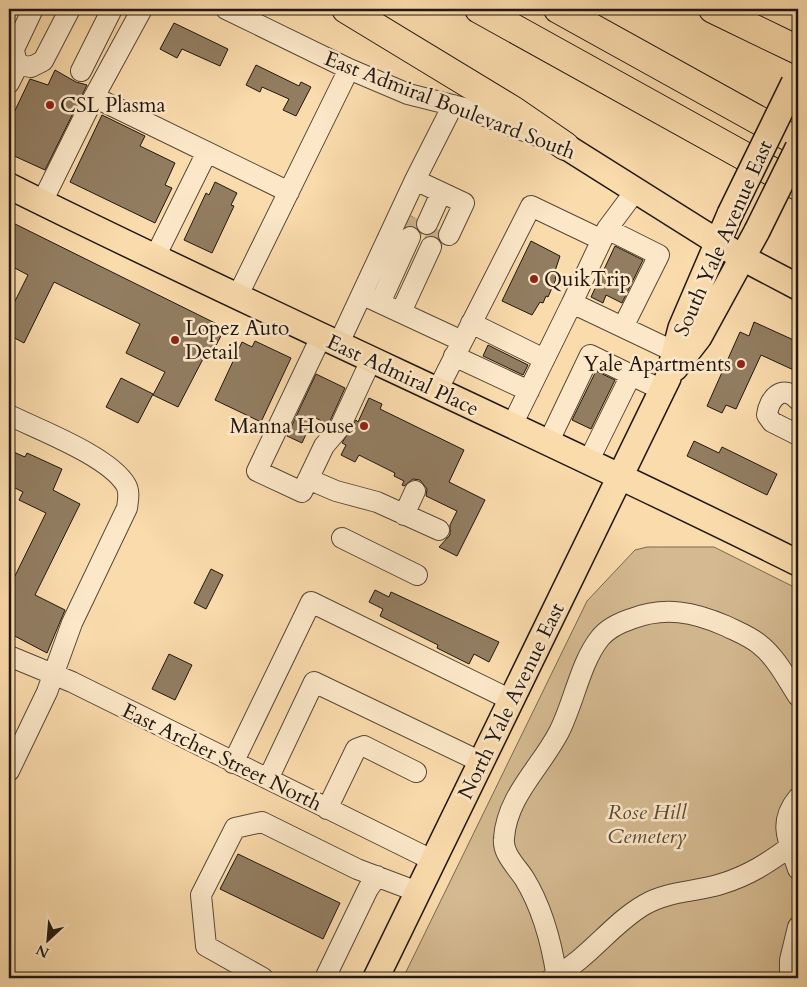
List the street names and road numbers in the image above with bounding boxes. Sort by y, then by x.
street label: East Admiral Boulevard South [320,44,580,167]
street label: South Yale Avenue East [667,135,780,341]
street label: East Admiral Place [322,327,484,423]
street label: North Yale Avenue East [451,598,572,804]
street label: East Archer Street North [117,696,327,819]

